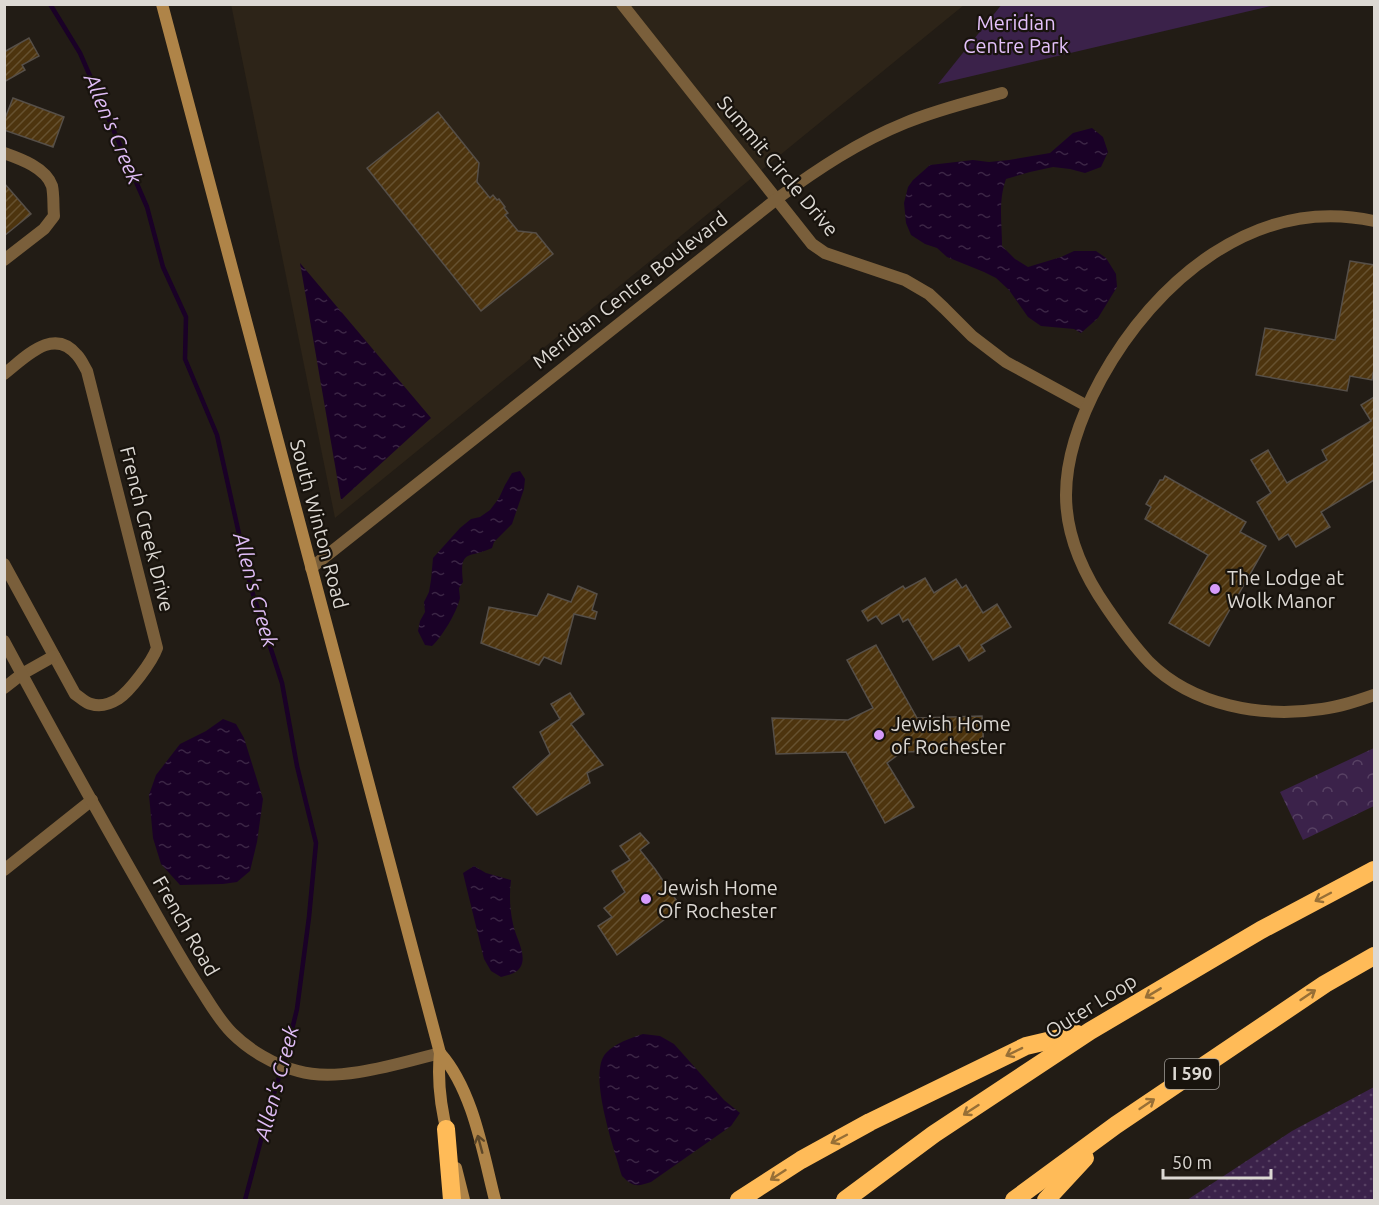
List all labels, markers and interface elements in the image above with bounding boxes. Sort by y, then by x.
park label: Meridian Centre Park [963,11,1069,57]
water label: Allen's Creek [79,69,148,188]
street label: Summit Circle Drive [713,91,844,240]
street label: Meridian Centre Boulevard [528,206,732,373]
street label: South Winton Road [286,437,353,611]
street label: French Creek Drive [116,444,179,614]
water label: Allen's Creek [229,529,283,650]
place label: The Lodge at Wolk Manor [1227,566,1344,612]
marker: The Lodge at Wolk Manor [1208,582,1222,596]
place label: Jewish Home of Rochester [891,712,1011,758]
marker: Jewish Home of Rochester [872,728,886,742]
street label: French Road [149,872,224,980]
place label: Jewish Home Of Rochester [658,876,778,922]
marker: Jewish Home Of Rochester [639,892,653,906]
one-way arrow [1314,892,1332,903]
street label: Outer Loop [1041,968,1141,1043]
one-way arrow [1145,988,1162,1000]
one-way arrow [1300,989,1316,1001]
water label: Allen's Creek [249,1023,303,1144]
one-way arrow [1005,1047,1023,1059]
road number: I 590 [1165,1059,1219,1089]
one-way arrow [1138,1098,1154,1110]
one-way arrow [963,1104,980,1116]
one-way arrow [831,1133,848,1145]
one-way arrow [474,1135,486,1154]
scale bar [1163,1142,1271,1180]
text: 50 m [1172,1152,1212,1172]
one-way arrow [770,1169,787,1181]

